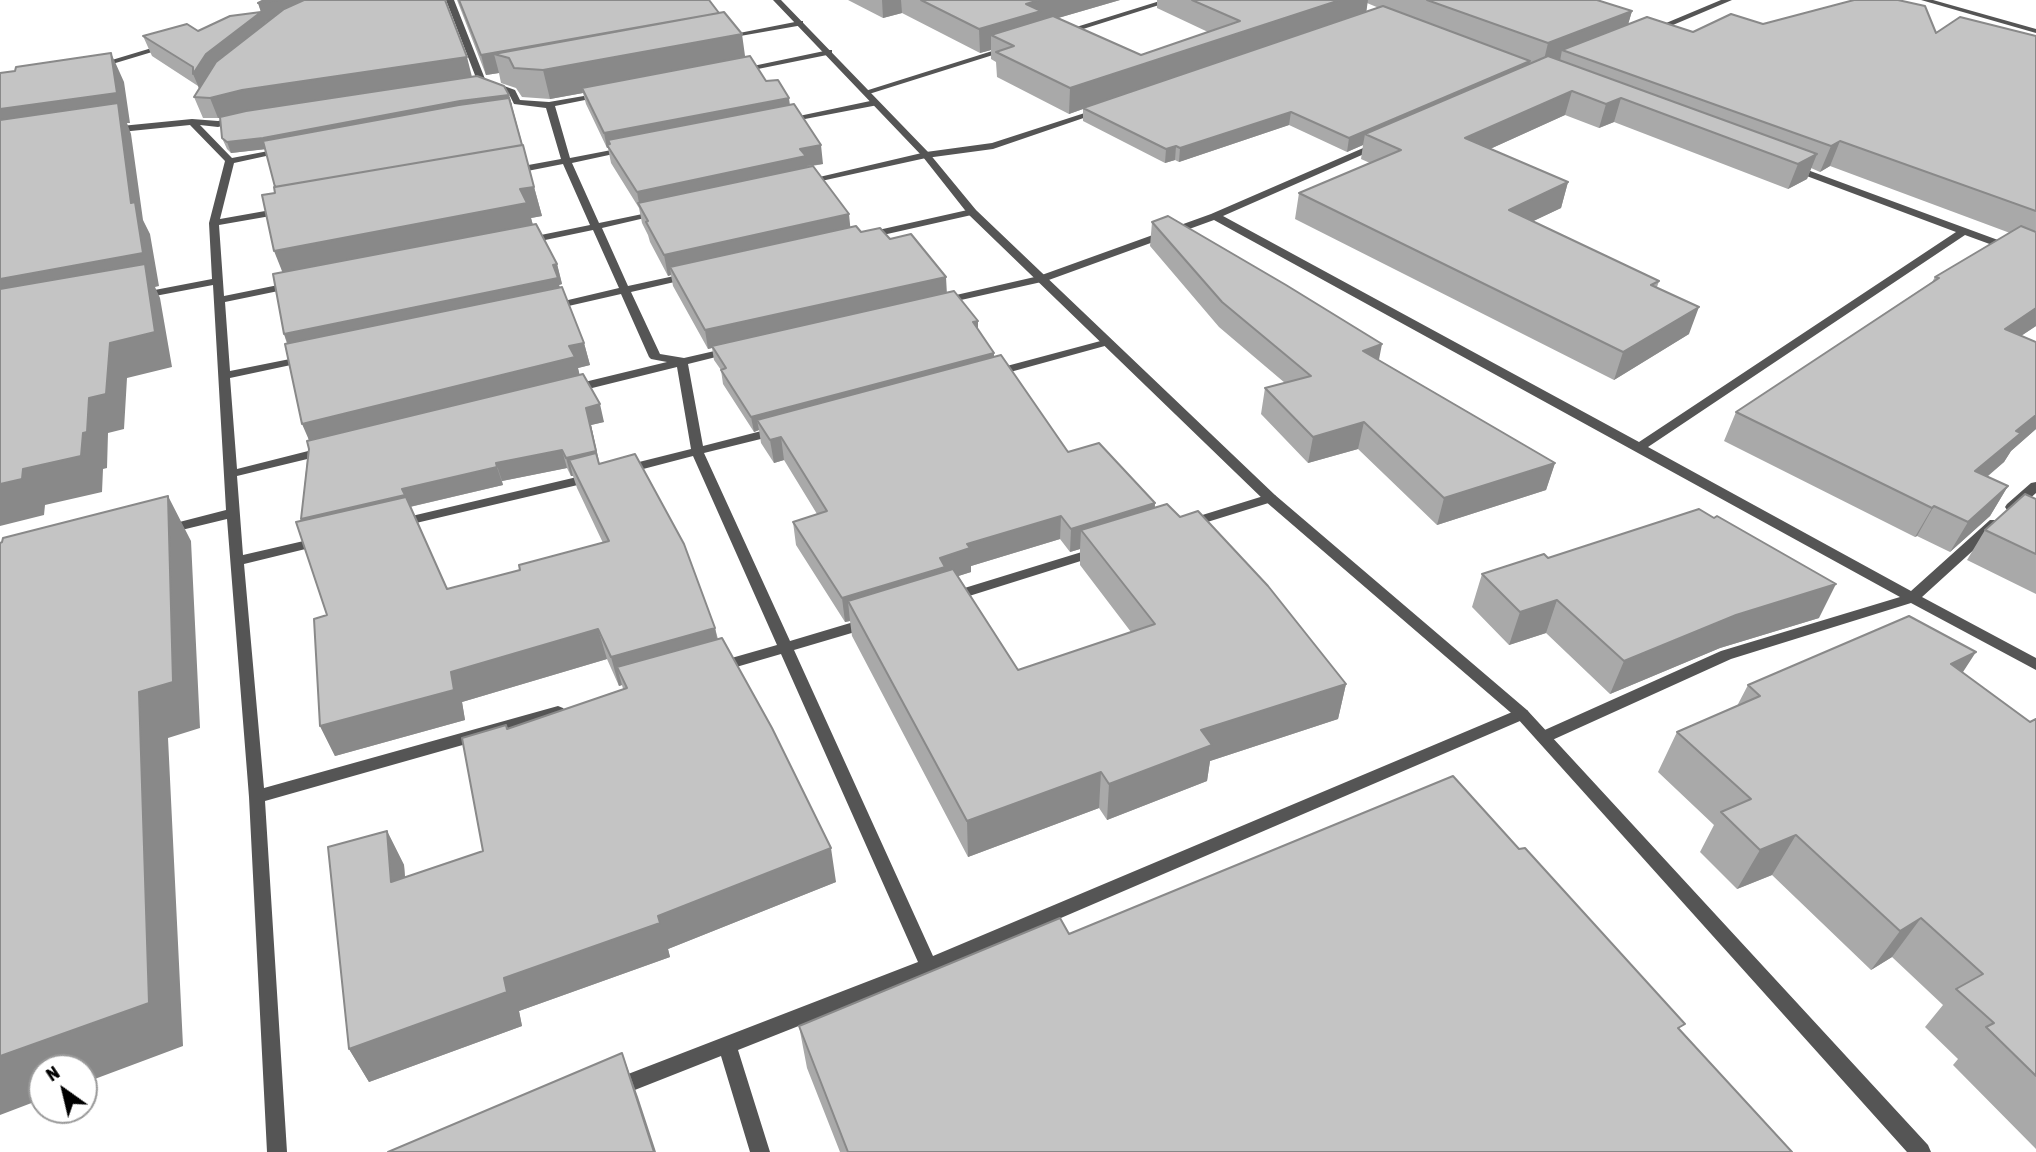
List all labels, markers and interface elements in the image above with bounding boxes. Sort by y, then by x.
north arrow [28,1054,98,1124]
text: N [42,1061,63,1086]

